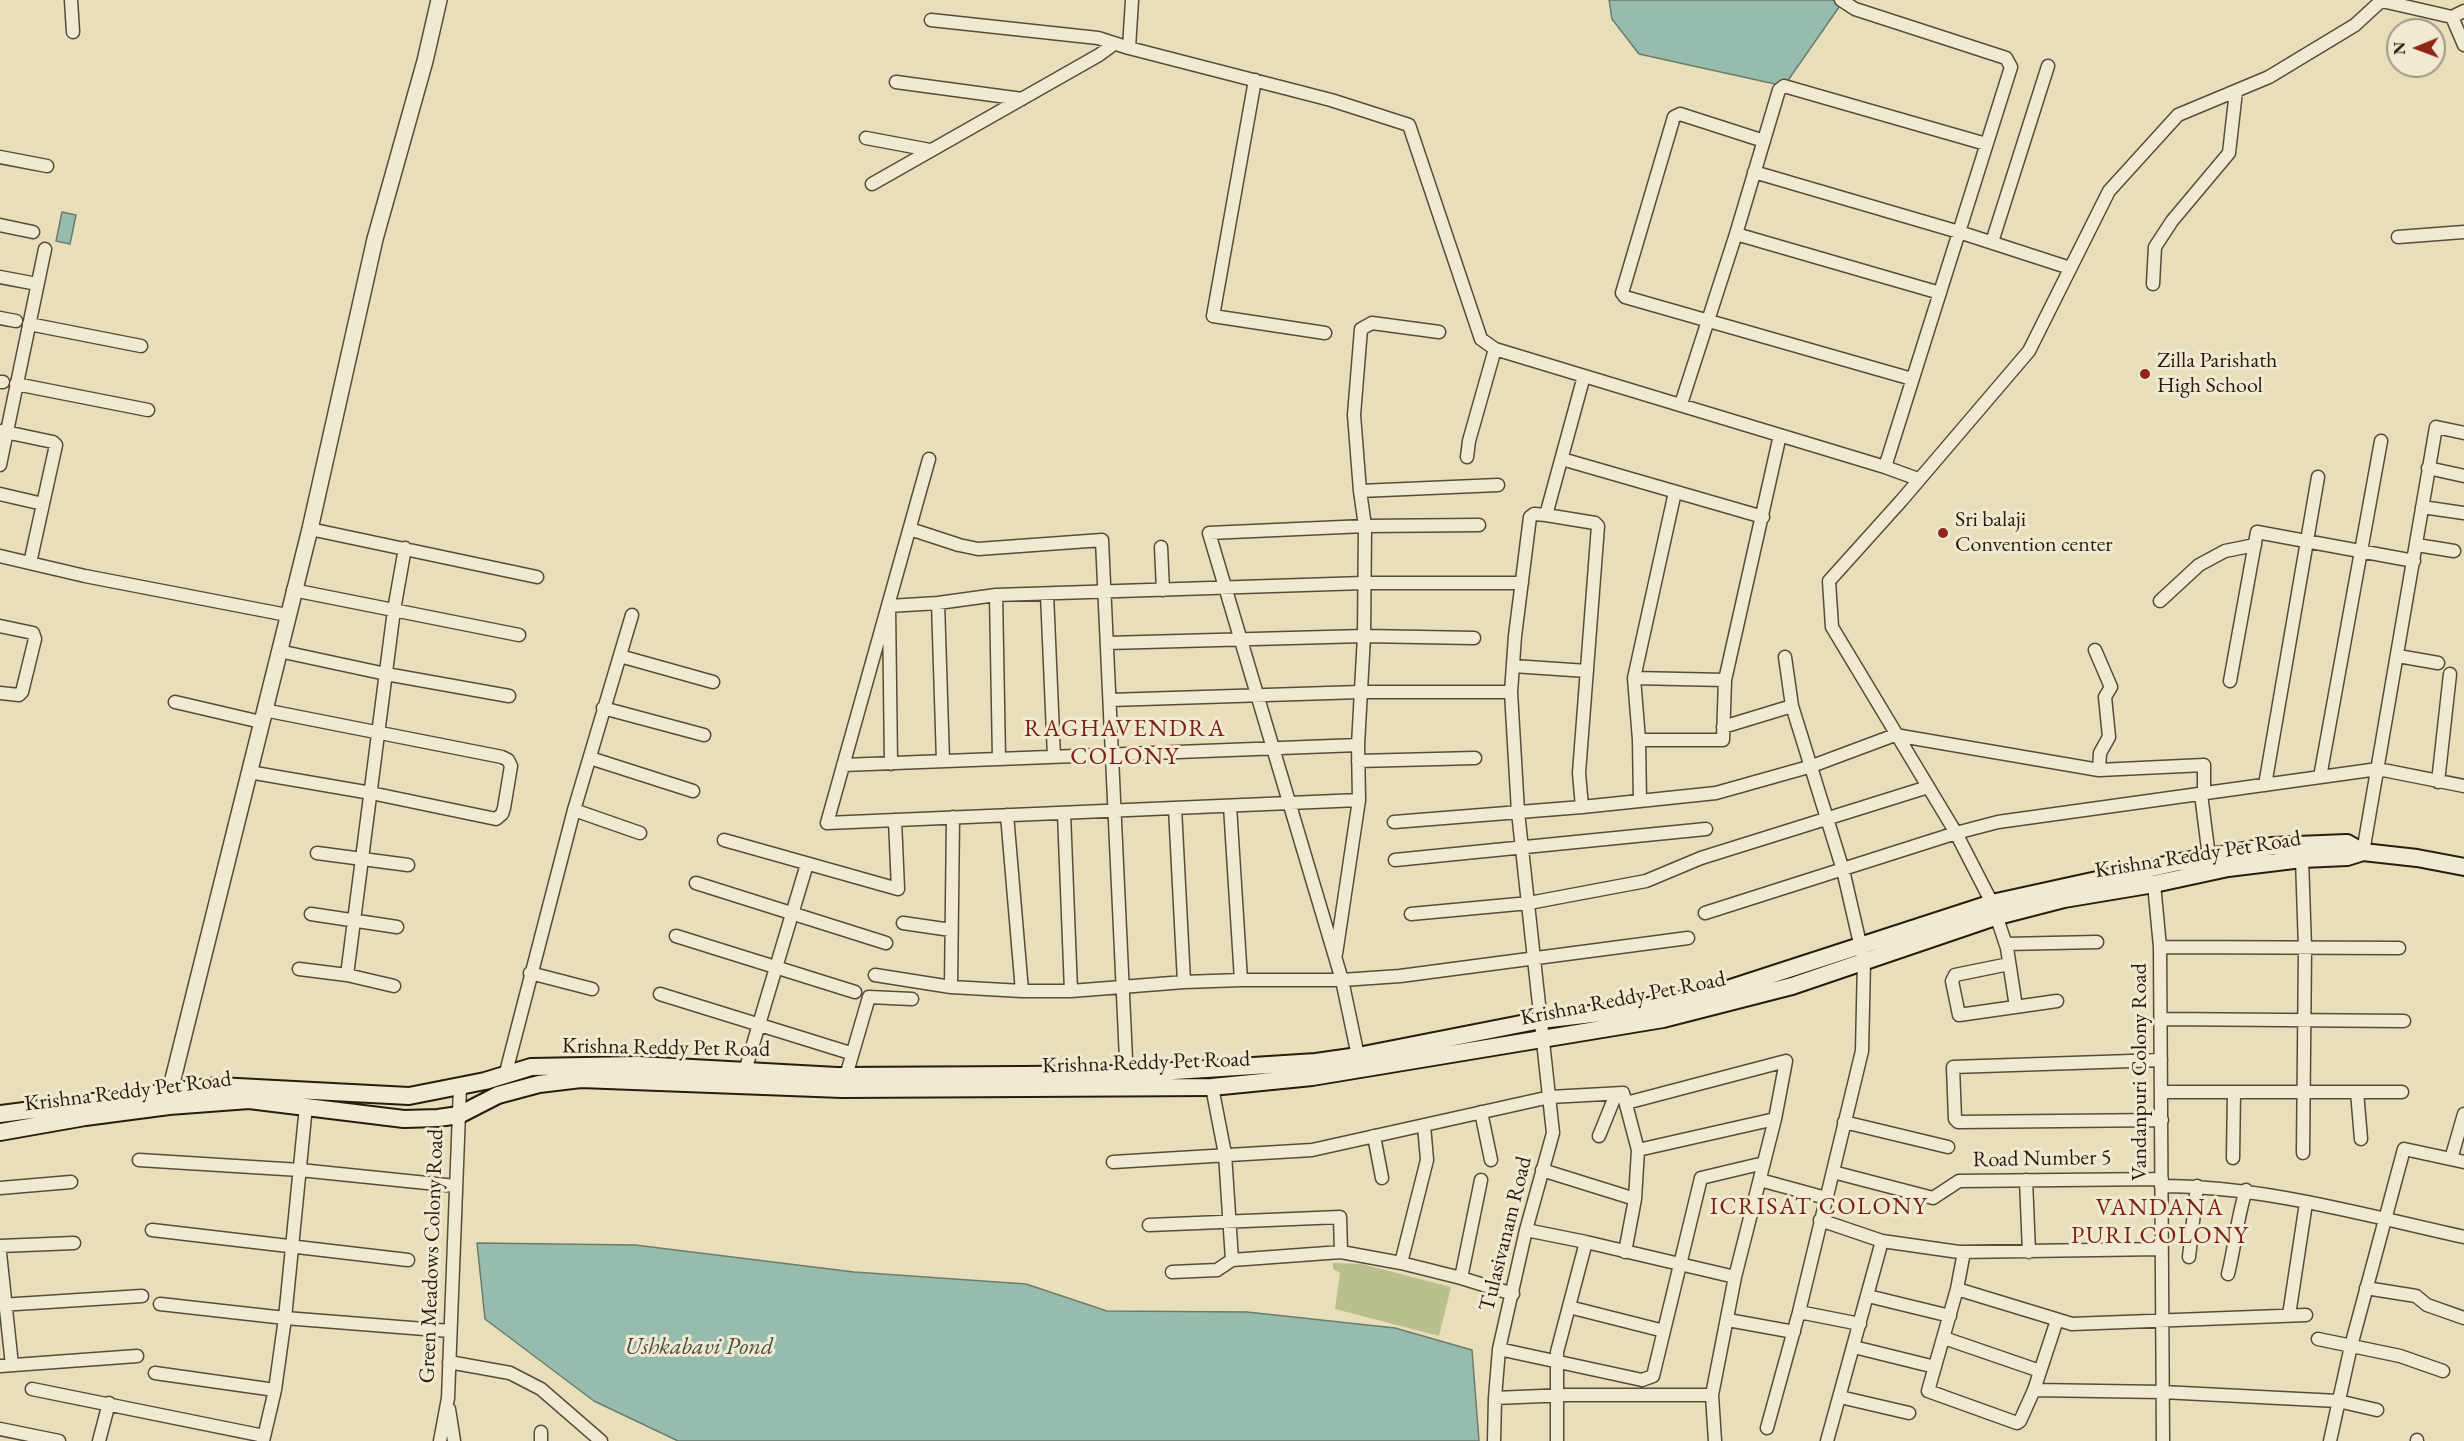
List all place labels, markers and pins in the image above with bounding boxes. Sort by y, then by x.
place label: Zilla Parishath High School [2157,348,2277,400]
marker: Zilla Parishath High School [2138,367,2152,381]
place label: Sri balaji Convention center [1955,507,2113,558]
marker: Sri balaji Convention center [1936,526,1950,540]

